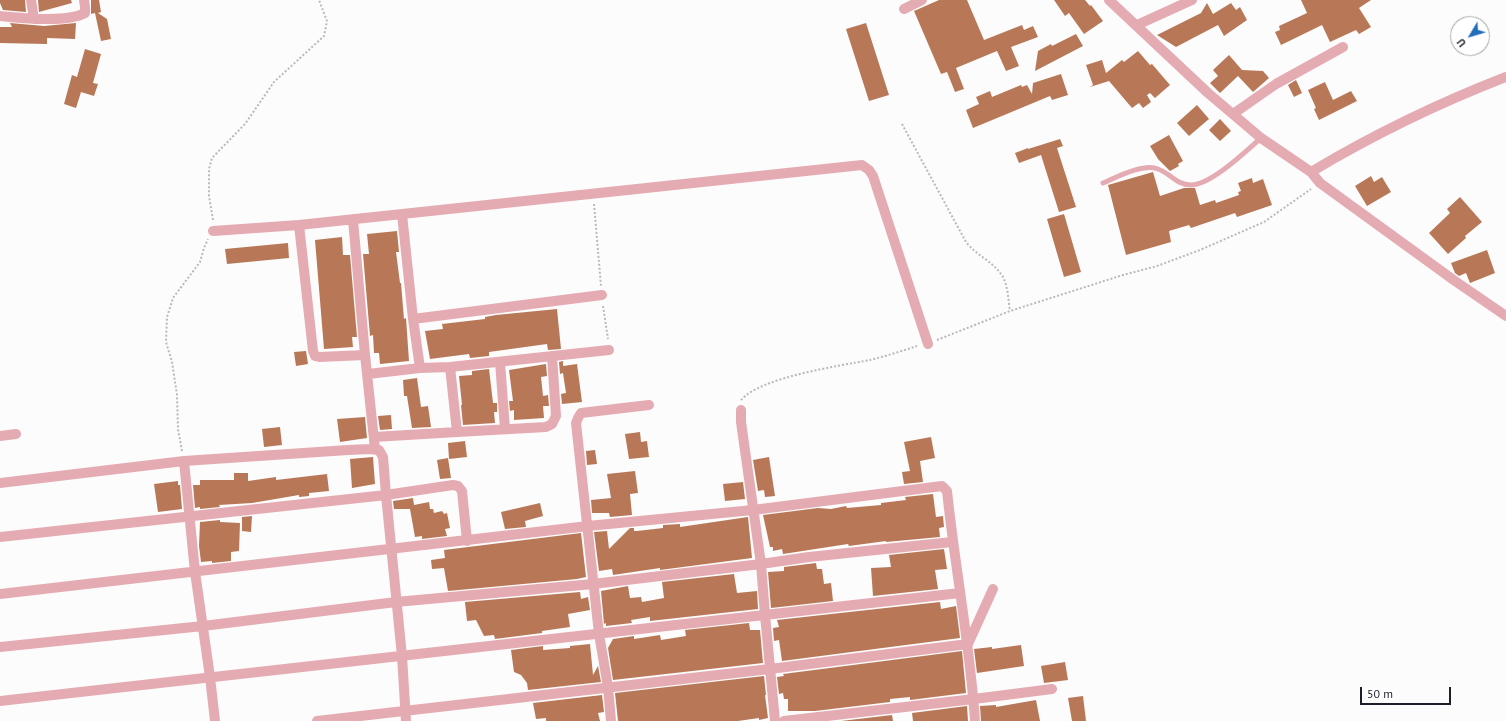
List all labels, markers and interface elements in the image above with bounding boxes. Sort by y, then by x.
north arrow [1450,16,1490,56]
text: U [1454,36,1469,50]
scale bar [1362,679,1453,705]
text: 50 m [1367,686,1393,701]

